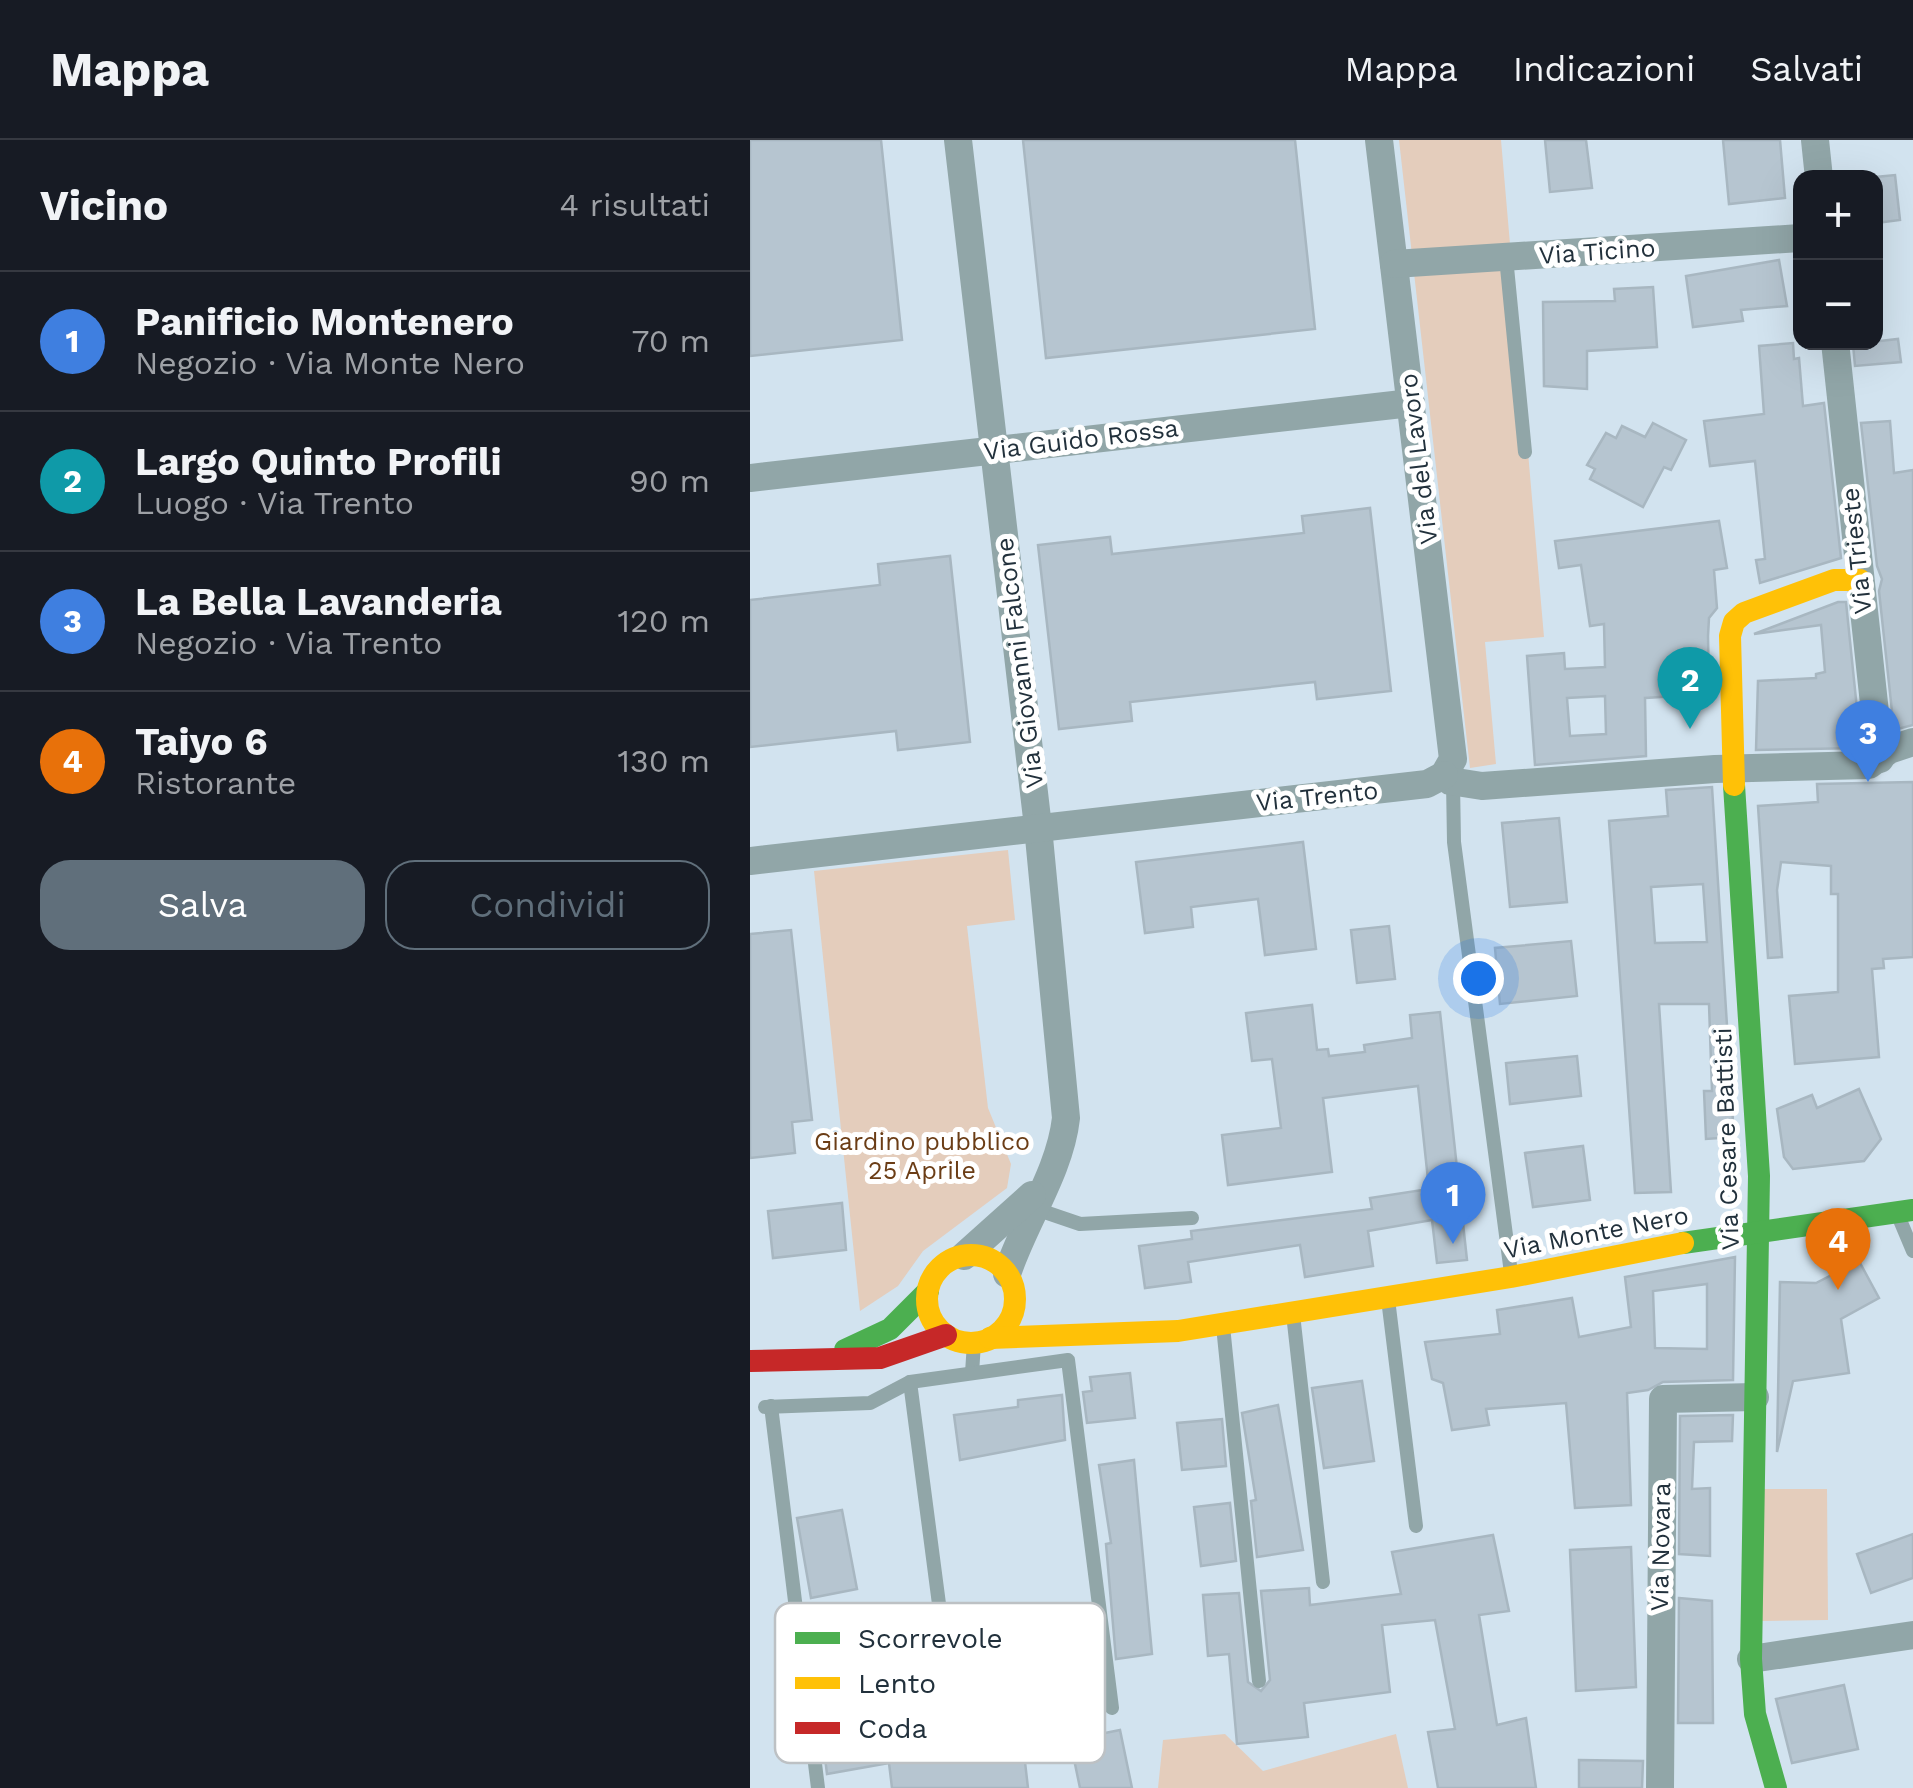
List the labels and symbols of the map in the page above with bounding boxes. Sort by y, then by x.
street label: Via Ticino [1538,233,1656,270]
street label: Via del Lavoro [1394,372,1443,546]
street label: Via Guido Rossa [982,413,1180,466]
street label: Via Trieste [1835,486,1878,616]
street label: Via Giovanni Falcone [990,536,1049,790]
pin: 2 [1658,646,1722,729]
pin: 3 [1836,700,1900,782]
street label: Via Trento [1255,776,1380,817]
your location [1453,953,1504,1004]
street label: Via Cesare Battisti [1708,1027,1745,1251]
park label: Giardino pubblico 25 Aprile [814,1127,1030,1185]
pin: 1 [1420,1162,1486,1244]
street label: Via Monte Nero [1501,1200,1691,1265]
pin: 4 [1806,1208,1870,1290]
street label: Via Novara [1645,1482,1676,1612]
legend [775,1603,1105,1763]
text: Scorrevole [858,1622,1003,1655]
text: Lento [858,1667,936,1700]
text: Coda [858,1712,928,1745]

